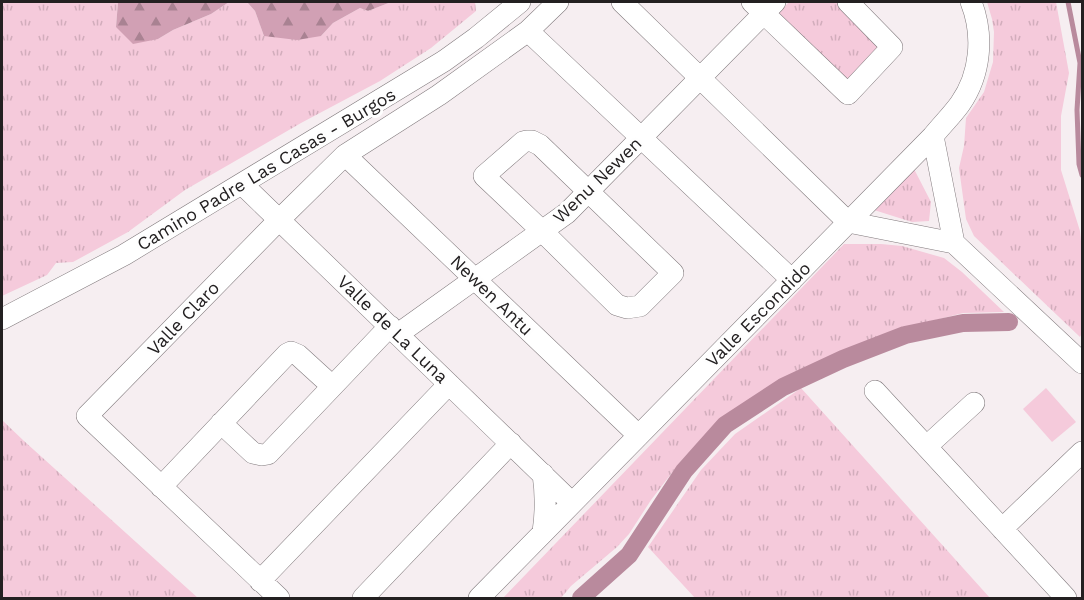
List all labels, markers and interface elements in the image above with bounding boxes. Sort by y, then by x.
street label: Camino Padre Las Casas - Burgos [133,83,399,255]
street label: Wenu Newen [548,133,646,227]
street label: Newen Antu [446,250,538,340]
street label: Valle Escondido [701,257,815,371]
street label: Valle de La Luna [333,271,453,387]
street label: Valle Claro [143,277,223,359]

